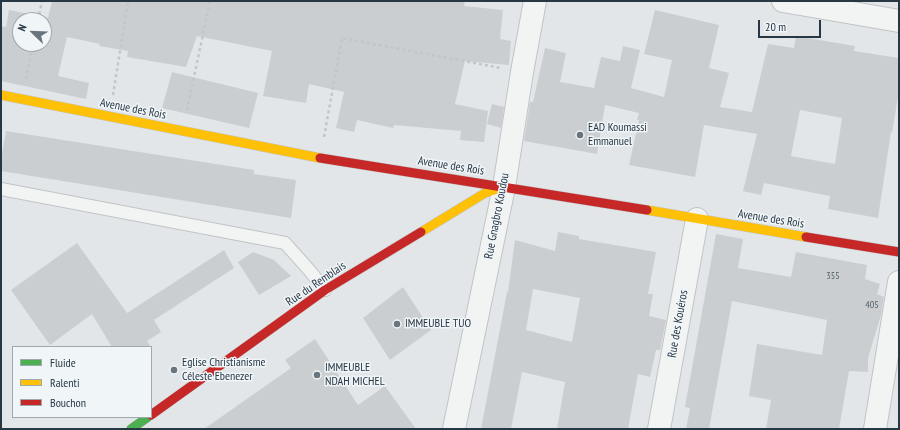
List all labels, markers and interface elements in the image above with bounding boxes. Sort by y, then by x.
north arrow [12,12,52,52]
scale bar [760,12,823,38]
text: 20 m [765,19,786,34]
text: N [14,22,29,33]
street label: Avenue des Rois [99,96,167,122]
place label: EAD Koumassi Emmanuel [588,121,647,149]
marker: EAD Koumassi Emmanuel [575,130,585,140]
street label: Avenue des Rois [417,154,485,178]
street label: Rue Gnagbro Koudou [482,172,512,260]
street label: Avenue des Rois [737,207,805,231]
street label: Rue du Remblais [283,259,349,309]
house number: 355 [826,270,840,282]
street label: Rue des Kouéros [665,289,691,359]
house number: 405 [865,299,879,311]
place label: IMMEUBLE TUO [405,317,471,331]
marker: IMMEUBLE TUO [392,319,402,329]
legend [12,346,152,418]
text: Fluide [50,355,76,370]
place label: Eglise Christianisme Céleste Ebenezer [182,356,265,384]
place label: IMMEUBLE NDAH MICHEL [325,361,385,389]
marker: Eglise Christianisme Céleste Ebenezer [169,365,179,375]
marker: IMMEUBLE NDAH MICHEL [312,370,322,380]
text: Ralenti [50,375,79,390]
text: Bouchon [50,395,86,410]

